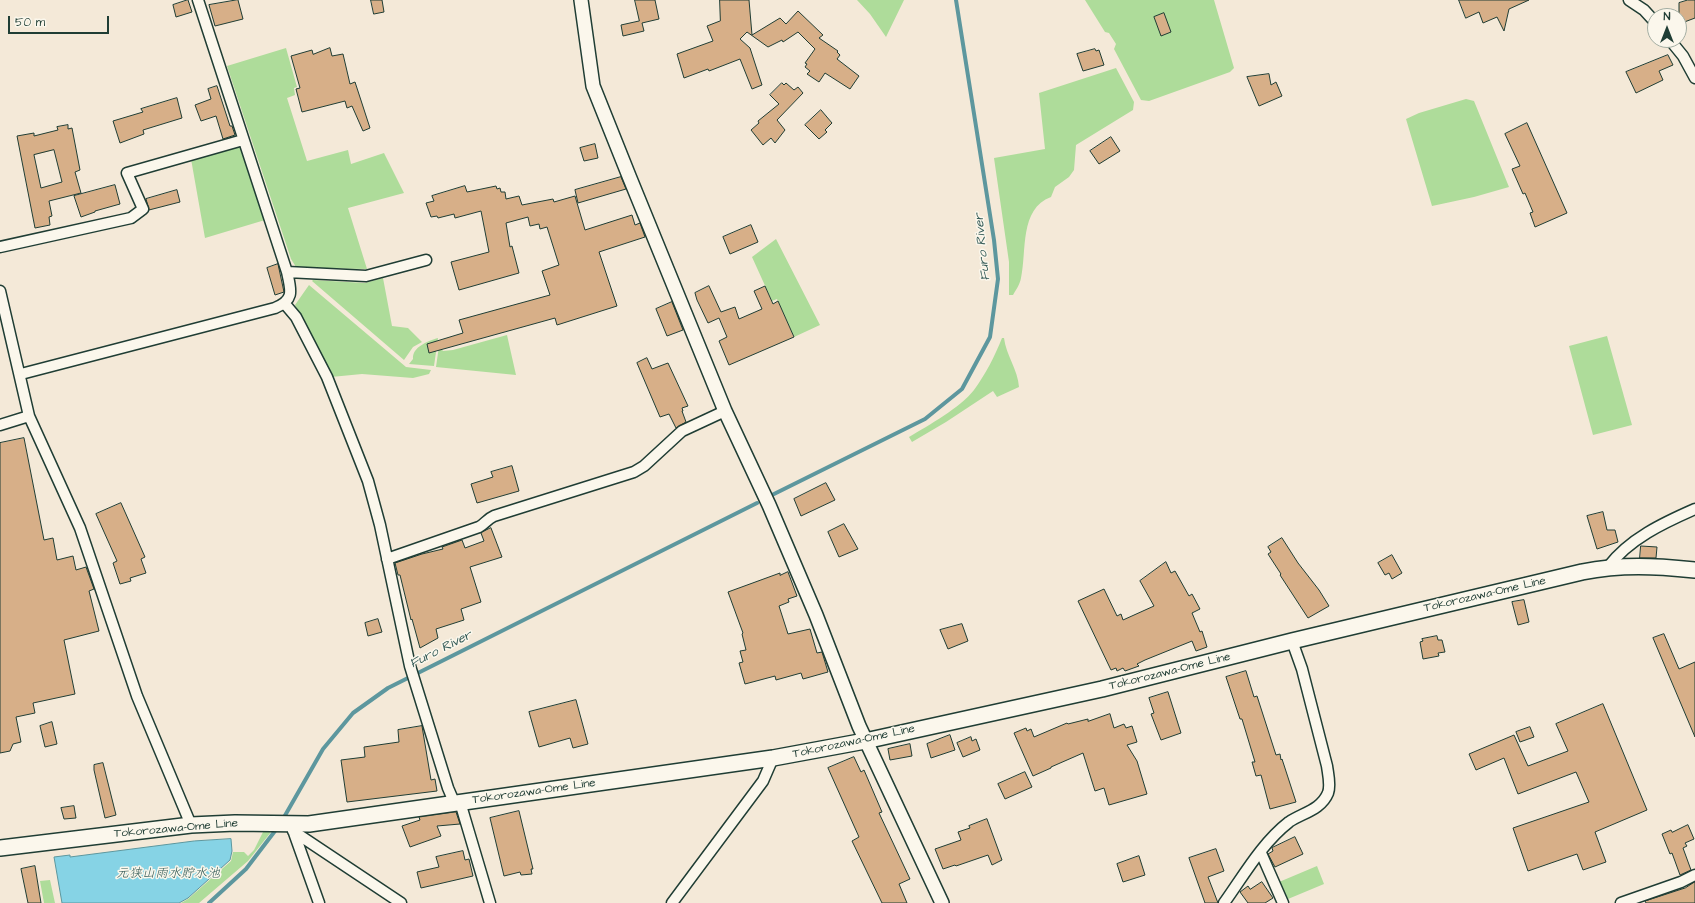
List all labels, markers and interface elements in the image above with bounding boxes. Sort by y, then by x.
scale bar [10,8,111,34]
north arrow [1647,8,1687,48]
text: N [1664,9,1670,24]
text: 50 m [15,14,45,31]
water label: Furo River [972,213,994,281]
street label: Tokorozawa-Ome Line [1423,574,1547,616]
water label: Furo River [407,628,475,672]
street label: Tokorozawa-Ome Line [1108,650,1232,694]
street label: Tokorozawa-Ome Line [792,722,916,762]
street label: Tokorozawa-Ome Line [471,776,597,808]
street label: Tokorozawa-Ome Line [113,816,239,842]
water label: 元狭山雨水貯水池 [116,866,220,882]

